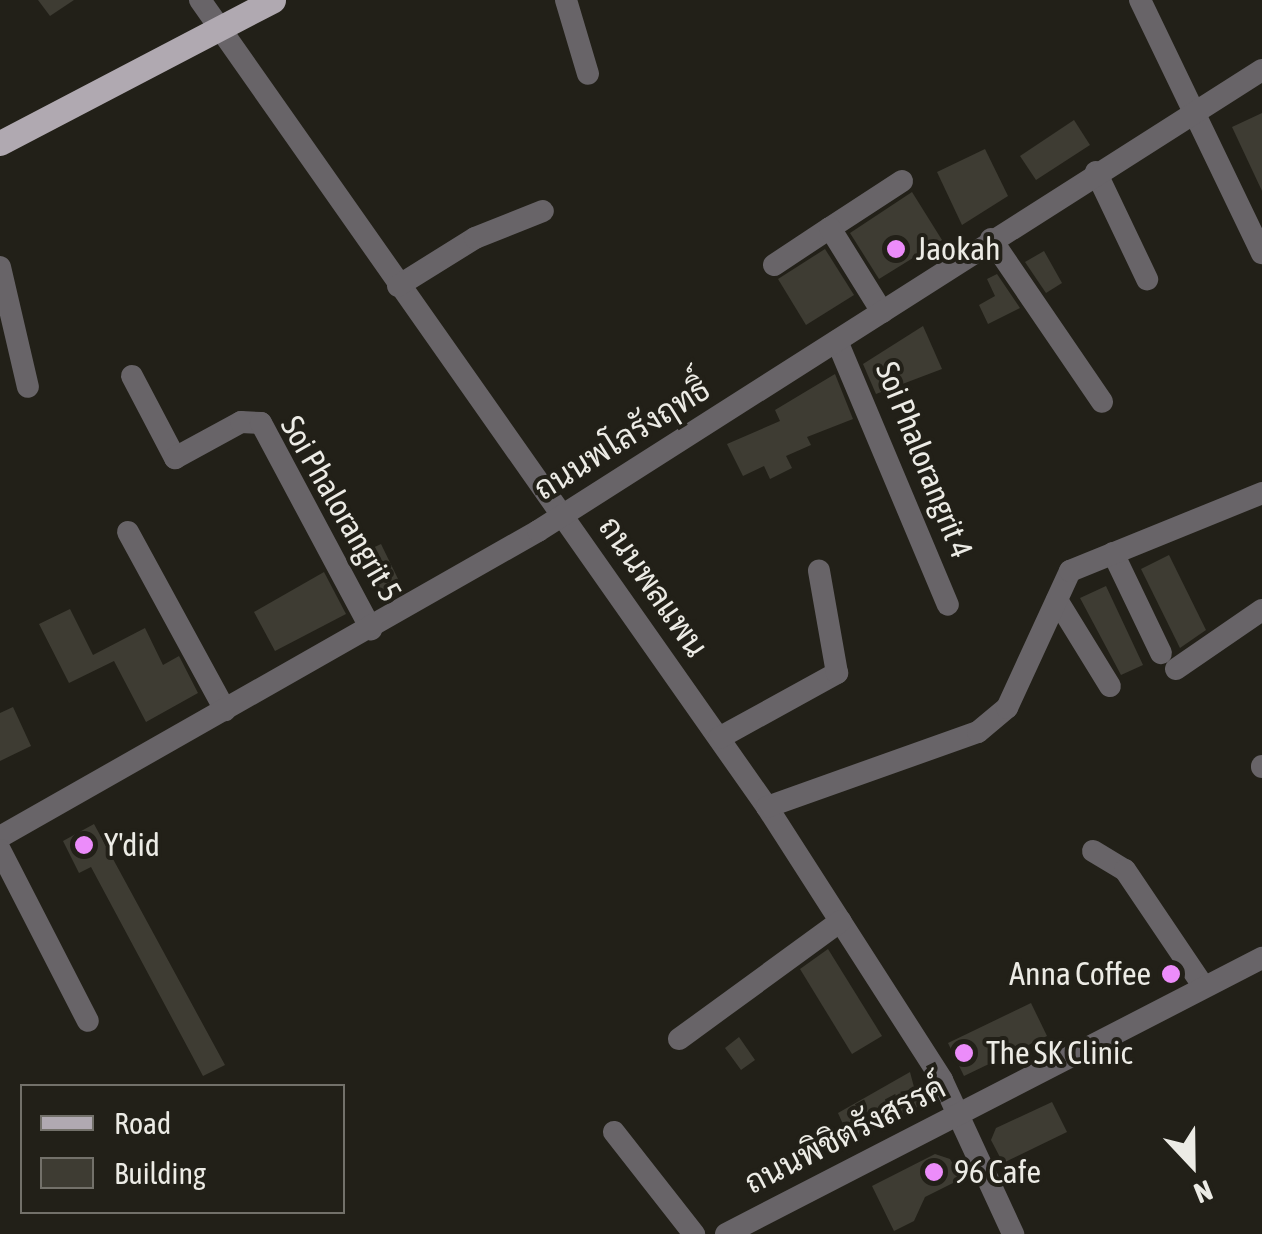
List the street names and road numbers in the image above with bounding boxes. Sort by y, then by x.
street label: Soi Phalorangrit 4 [867,356,981,564]
street label: ถนนพโลรังฤทธิ์ [527,370,717,508]
street label: Soi Phalorangrit 5 [272,409,410,609]
street label: ถนนพลแพน [591,509,715,665]
street label: ถนนพิชิตรังสรรค์ [738,1068,952,1202]

